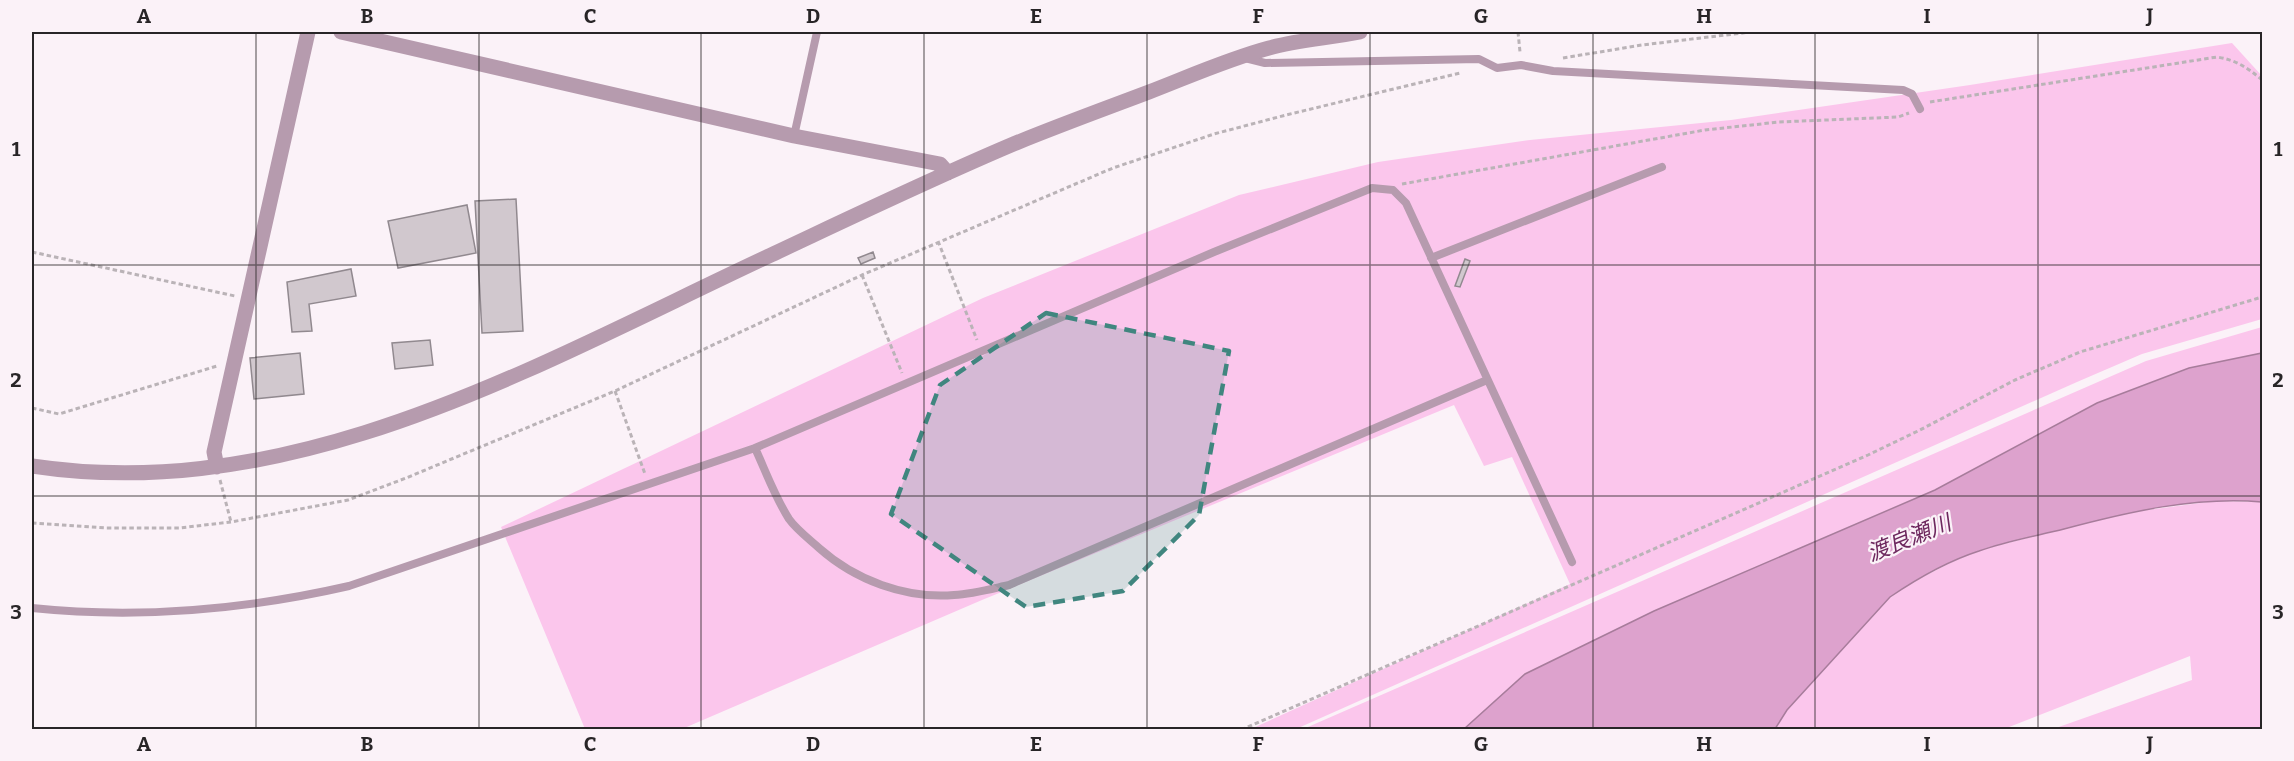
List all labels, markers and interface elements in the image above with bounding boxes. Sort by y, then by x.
text: A [137,4,152,28]
text: B [361,4,374,28]
text: C [584,4,596,28]
text: D [806,4,820,28]
text: E [1030,4,1042,28]
text: F [1252,4,1264,28]
text: G [1474,4,1488,28]
text: H [1696,4,1712,28]
text: I [1923,4,1931,28]
text: J [2146,4,2154,28]
text: 1 [12,137,21,161]
text: 1 [2274,137,2283,161]
text: 2 [10,368,22,392]
text: 2 [2272,368,2284,392]
water label: 渡良瀬川 [1863,508,1957,567]
text: 3 [10,600,22,624]
text: 3 [2272,600,2284,624]
text: A [137,732,152,756]
text: B [361,732,374,756]
text: C [584,732,596,756]
text: D [806,732,820,756]
text: E [1030,732,1042,756]
text: F [1252,732,1264,756]
text: G [1474,732,1488,756]
text: H [1696,732,1712,756]
text: I [1923,732,1931,756]
text: J [2146,732,2154,756]

